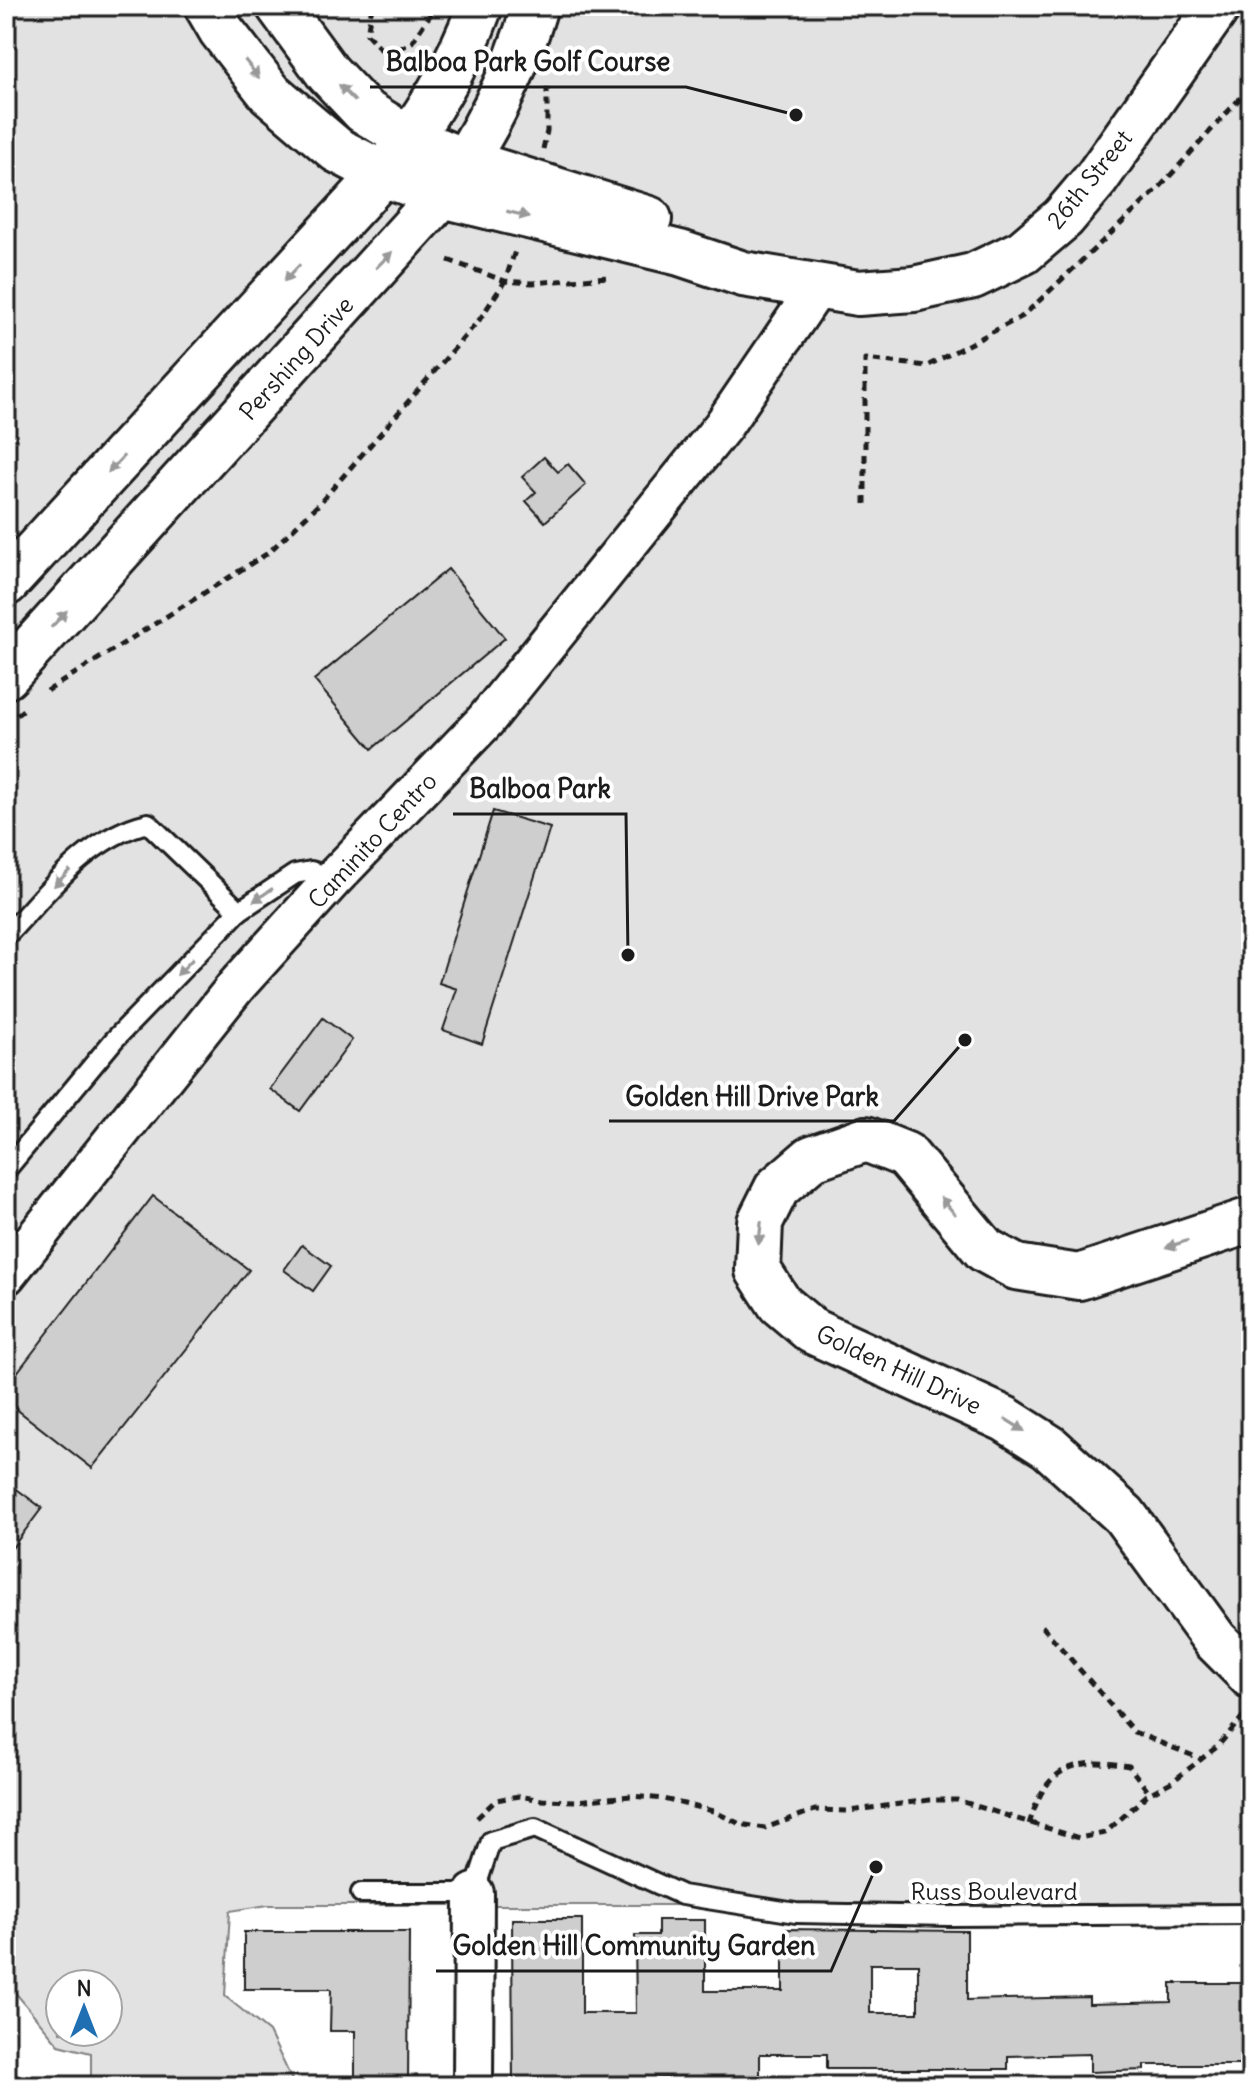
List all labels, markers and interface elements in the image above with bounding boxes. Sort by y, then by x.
callout: Balboa Park Golf Course [370,37,686,87]
text: Balboa Park Golf Course [386,45,670,78]
one-way arrow [243,59,259,79]
one-way arrow [338,84,357,103]
street label: 26th Street [1040,123,1138,235]
one-way arrow [506,208,531,220]
one-way arrow [374,251,392,270]
one-way arrow [283,263,301,282]
street label: Pershing Drive [233,290,359,426]
one-way arrow [107,454,125,473]
one-way arrow [49,610,67,629]
callout: Balboa Park [453,764,626,814]
street label: Caminito Centro [301,766,443,914]
text: Balboa Park [469,772,611,805]
one-way arrow [53,868,72,887]
one-way arrow [253,887,274,902]
one-way arrow [177,957,195,976]
callout: Golden Hill Drive Park [609,1071,894,1121]
text: Golden Hill Drive Park [625,1080,879,1113]
one-way arrow [940,1196,957,1216]
one-way arrow [754,1220,767,1245]
one-way arrow [1165,1239,1189,1251]
street label: Golden Hill Drive [812,1318,986,1420]
one-way arrow [1004,1418,1026,1432]
street label: Russ Boulevard [910,1876,1078,1906]
callout: Golden Hill Community Garden [436,1921,831,1971]
text: Golden Hill Community Garden [453,1929,815,1962]
north arrow [44,1968,124,2048]
text: N [76,1974,92,2002]

